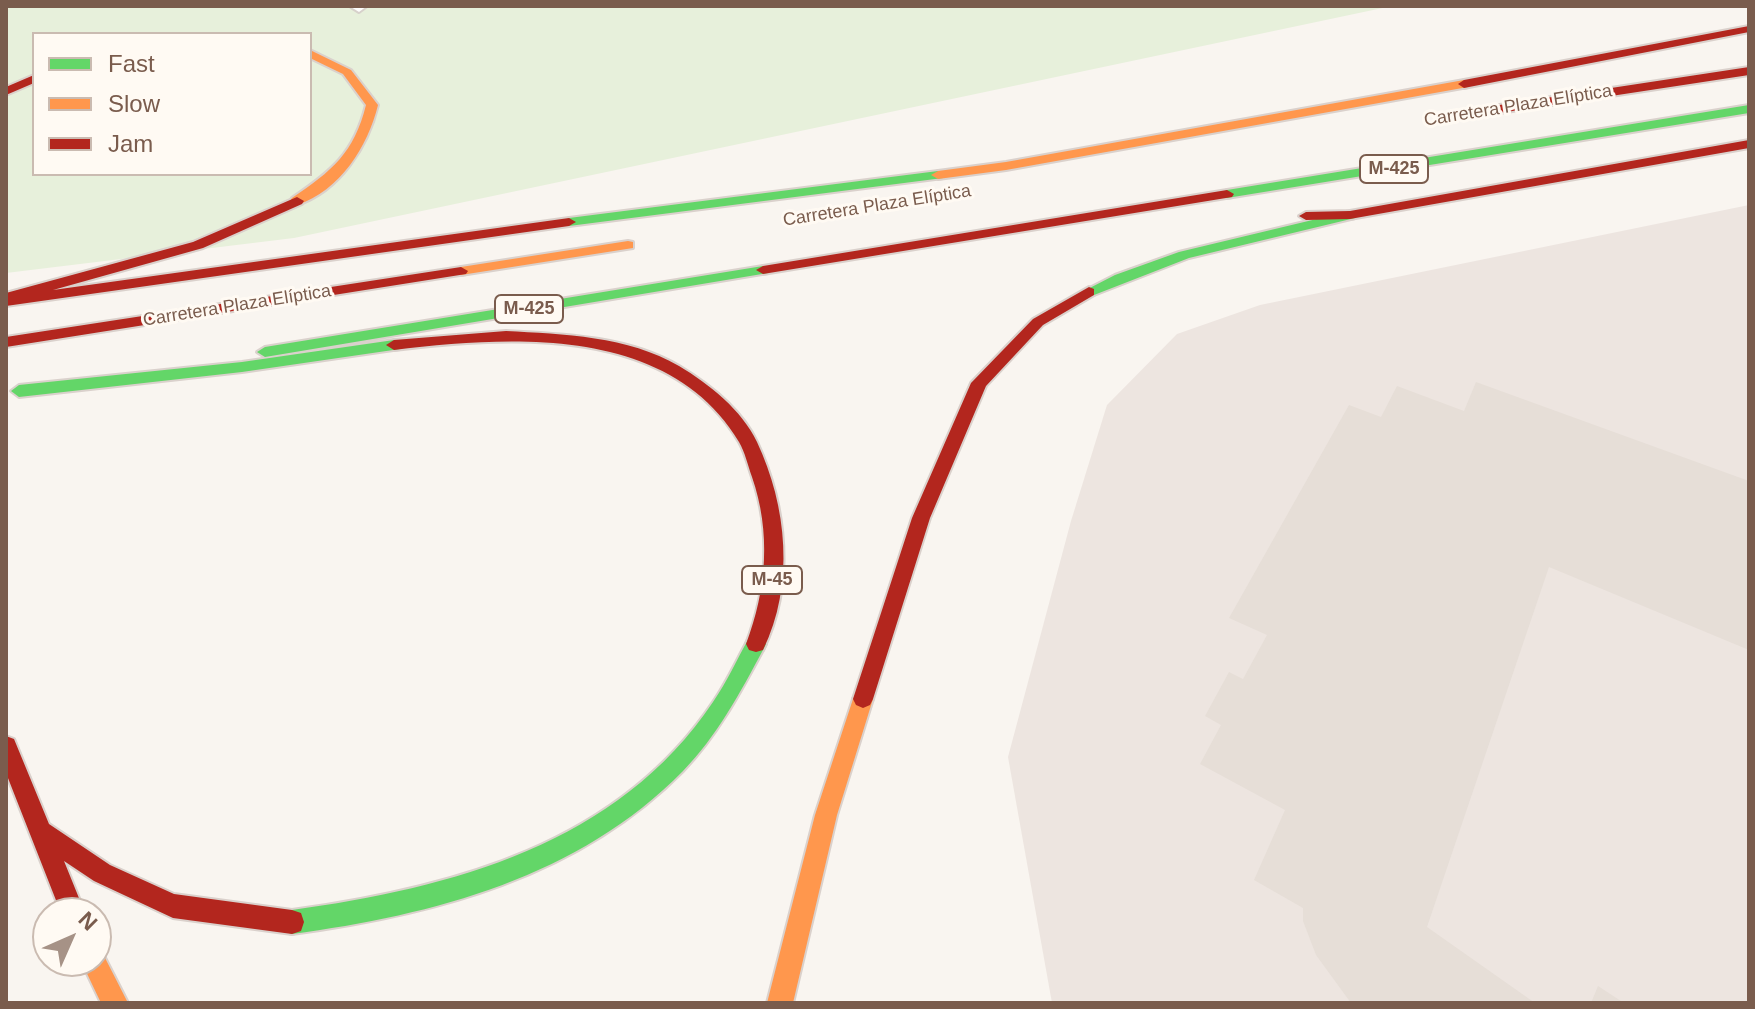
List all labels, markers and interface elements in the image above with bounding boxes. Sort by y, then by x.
legend [32,32,312,176]
text: Fast [108,50,155,77]
street label: Carretera Plaza Elíptica [1422,80,1614,132]
text: Slow [108,90,160,117]
text: Jam [108,130,153,157]
road number: M-425 [1360,155,1428,183]
street label: Carretera Plaza Elíptica [781,180,973,232]
street label: Carretera Plaza Elíptica [141,280,333,332]
road number: M-425 [495,295,563,323]
road number: M-45 [742,566,802,594]
north arrow [32,897,112,977]
text: N [73,907,102,936]

